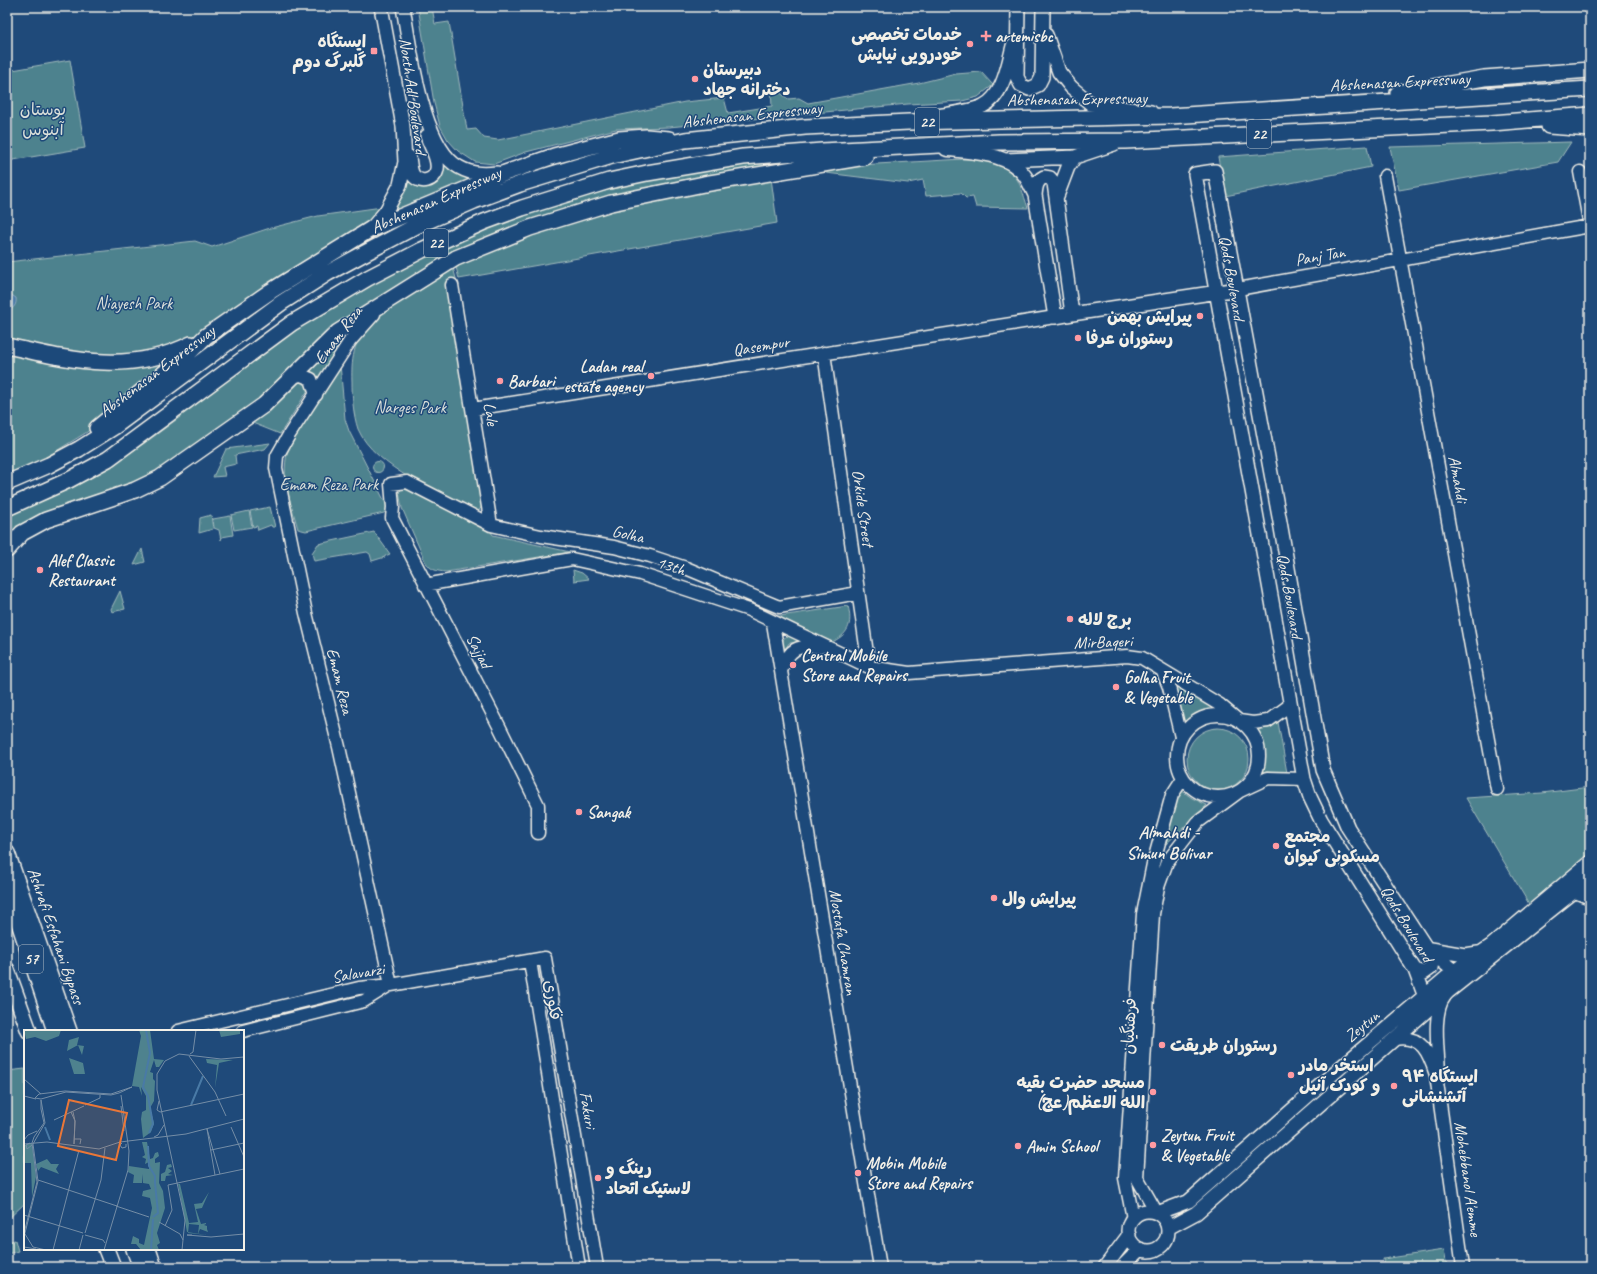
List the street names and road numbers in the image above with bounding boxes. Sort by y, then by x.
street label: North Adl Boulevard [394,37,432,158]
street label: Abshenasan Expressway [1330,68,1472,96]
street label: Abshenasan Expressway [1007,87,1148,111]
street label: Abshenasan Expressway [681,97,824,133]
road number: 22 [915,108,939,136]
road number: 22 [1247,120,1271,148]
street label: Abshenasan Expressway [368,161,505,238]
road number: 22 [424,229,448,257]
street label: Qods Boulevard [1214,234,1250,324]
street label: Panj Tan [1293,241,1348,271]
street label: Emam Reza [309,300,368,368]
street label: Abshenasan Expressway [95,320,220,422]
street label: Qasempur [731,331,792,361]
street label: Lale [479,401,503,428]
street label: Almahdi [1444,454,1473,506]
street label: Orkide Street [847,468,879,550]
street label: Golha [610,520,647,548]
street label: 13th [654,552,689,581]
street label: Qods Boulevard [1272,552,1308,642]
street label: Sajjad [461,630,498,674]
street label: MirBaqeri [1073,630,1134,654]
street label: Emam Reza [322,646,359,718]
street label: Ashrafi Esfahani Bypass [23,865,90,1008]
street label: Qods Boulevard [1376,882,1439,968]
street label: Mostafa Chamran [824,888,862,998]
road number: 57 [19,945,43,973]
street label: Salavarzi [330,958,388,988]
street label: فکوری [539,978,567,1022]
street label: فرهنگیان [1117,997,1141,1055]
street label: Zeytun [1340,1005,1385,1047]
street label: Fakuri [575,1090,602,1132]
street label: Mohebbanol A'emme [1450,1120,1487,1239]

